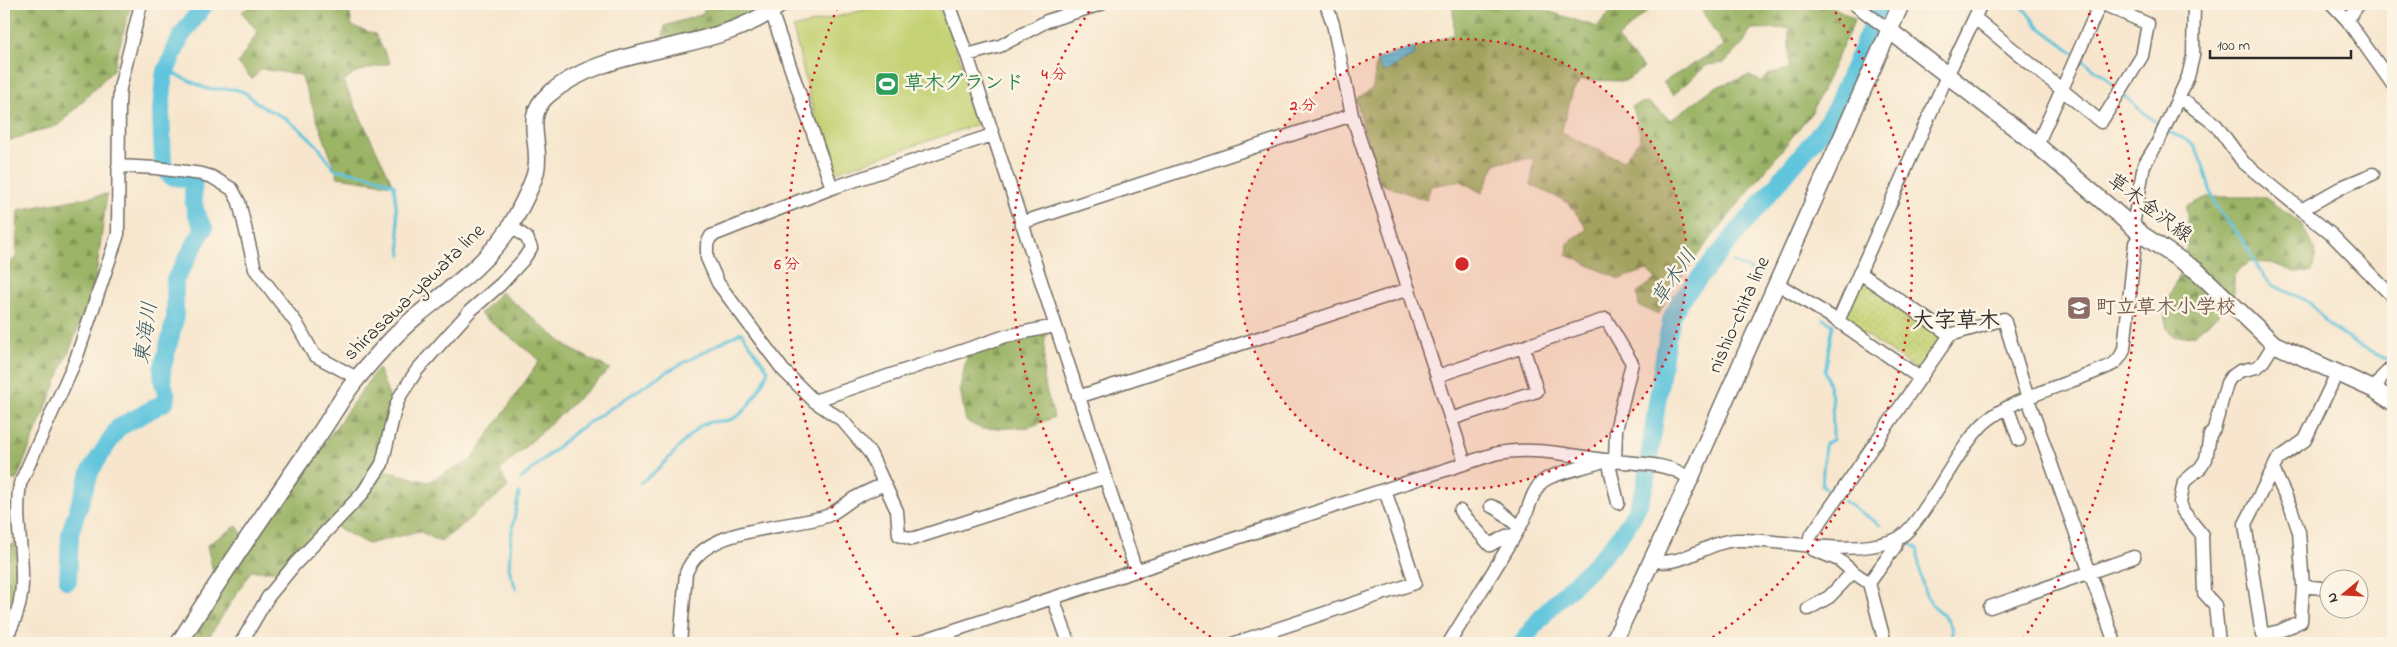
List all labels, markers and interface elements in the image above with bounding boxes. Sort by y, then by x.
scale bar [2210,28,2351,60]
text: 100 m [2217,35,2250,57]
text: 4 分 [1041,64,1066,86]
place label: 草木グランド [904,70,1024,99]
sports icon: 草木グランド [874,71,900,97]
text: 2 分 [1289,95,1316,117]
street label: 草木金沢線 [2100,167,2198,251]
street label: shirasawa-yawata line [338,218,492,368]
water label: 草木川 [1645,243,1705,313]
street label: nishio-chita line [1701,252,1779,378]
text: 6 分 [773,254,800,276]
centre of rings [1453,255,1471,273]
place label: 町立草木小学校 [2096,294,2236,323]
school or university icon: 町立草木小学校 [2066,295,2092,321]
water label: 東海川 [128,300,166,366]
district label: 大字草木 [1912,306,2000,338]
north arrow [2320,570,2370,620]
text: N [2322,590,2345,605]

